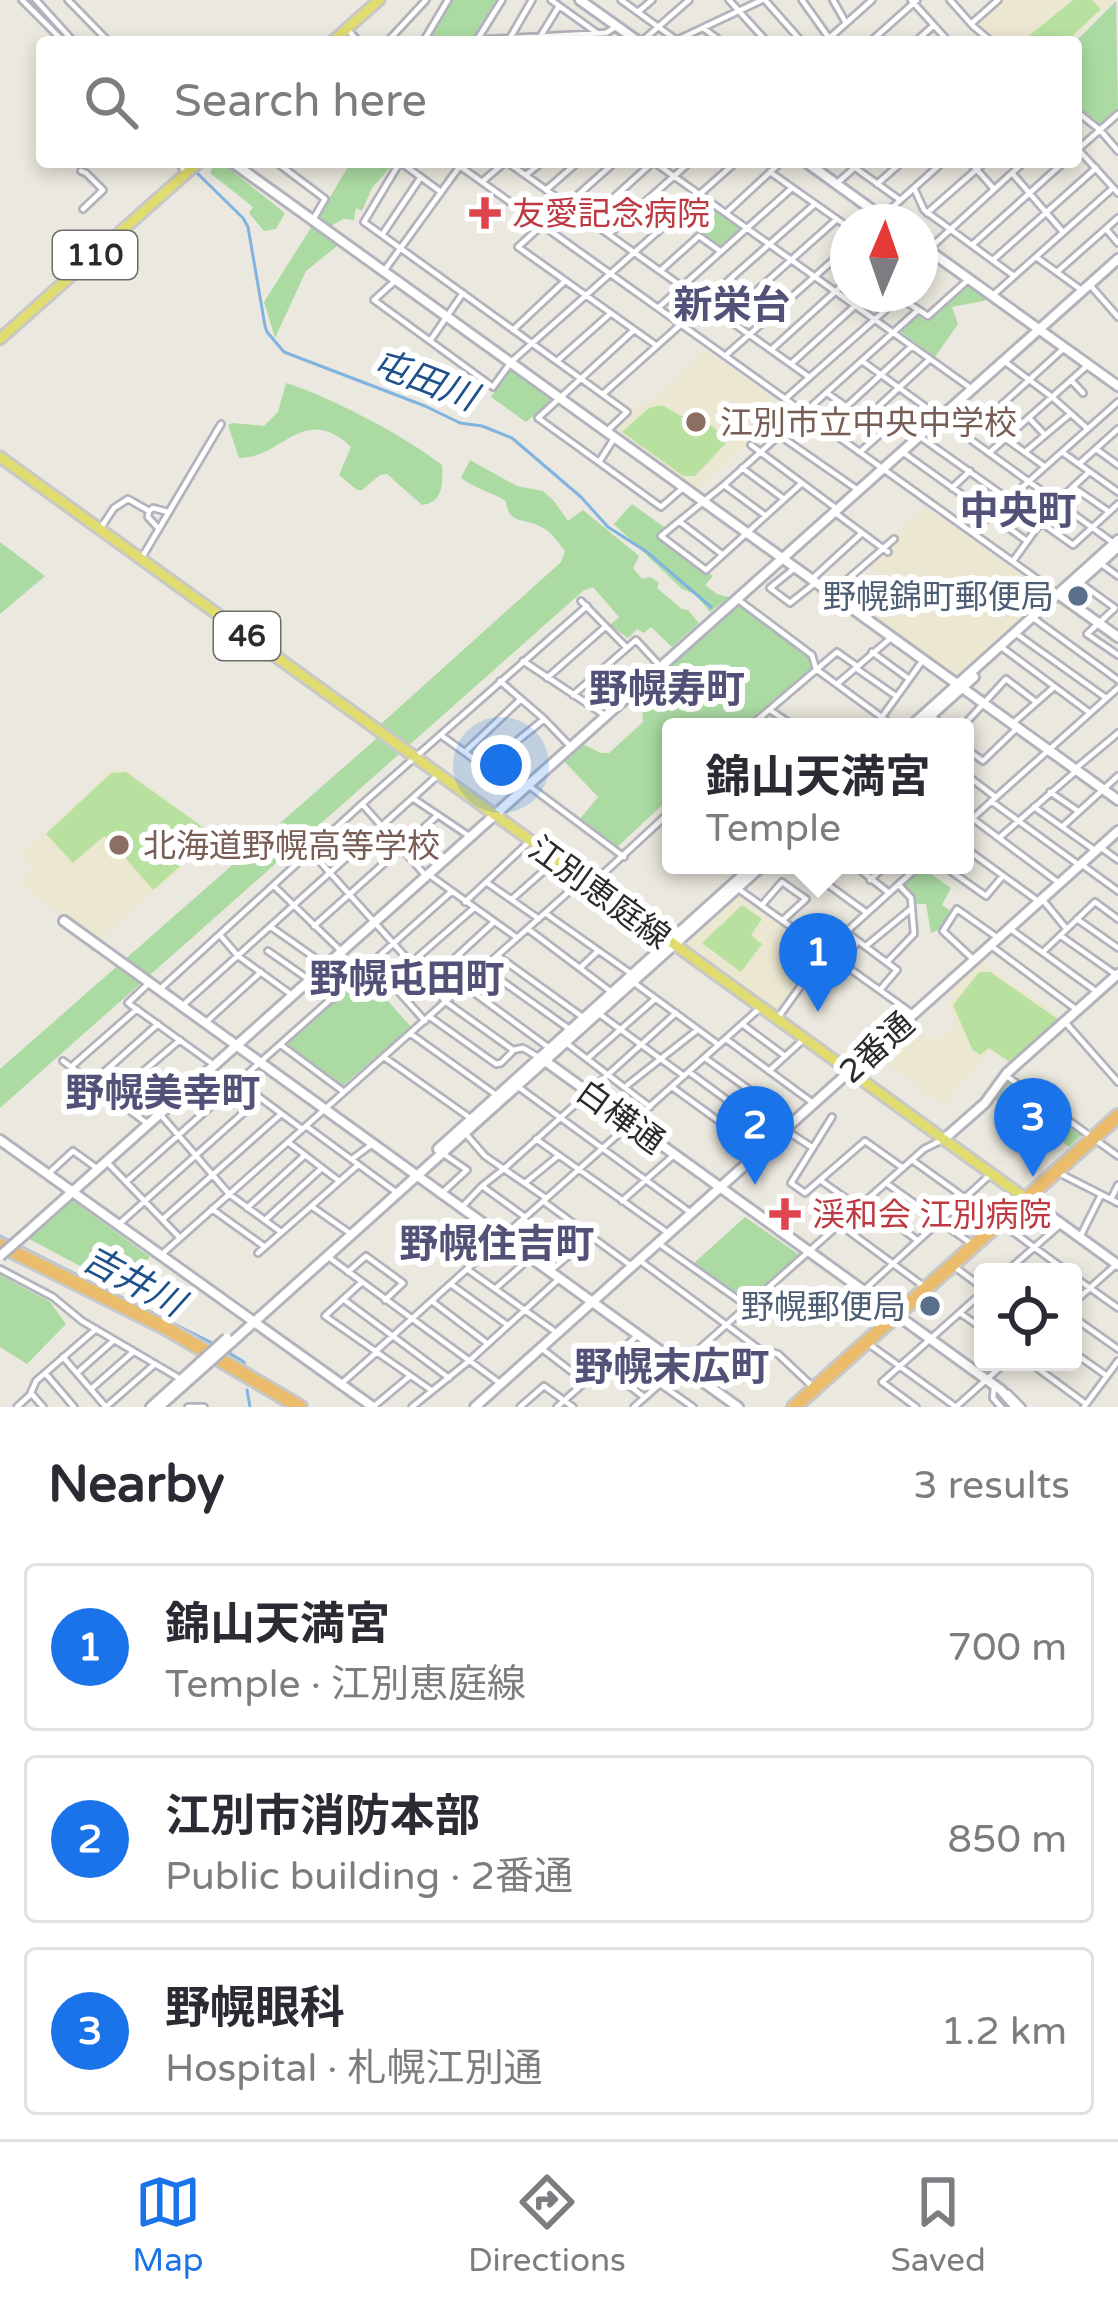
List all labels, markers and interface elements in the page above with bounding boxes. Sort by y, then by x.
search box [36,36,1082,168]
icon: search [78,69,144,135]
text: Search here [174,75,427,129]
place label: 友愛記念病院 [512,195,710,234]
marker: 友愛記念病院 [469,197,501,229]
north arrow [830,204,938,312]
road number: 110 [53,231,137,279]
district label: 新栄台 [673,282,791,329]
water label: 屯田川 [366,341,486,421]
place label: 江別市立中央中学校 [720,404,1017,443]
marker: 江別市立中央中学校 [683,409,709,435]
district label: 中央町 [959,488,1077,535]
place label: 野幌錦町郵便局 [823,578,1054,617]
marker: 野幌錦町郵便局 [1065,583,1091,609]
road number: 46 [214,612,280,660]
district label: 野幌寿町 [589,666,745,713]
popup [662,718,974,874]
your location [471,735,531,795]
text: 錦山天満宮 [705,751,931,805]
text: Temple [705,805,841,852]
place label: 北海道野幌高等学校 [143,827,440,866]
street label: 江別恵庭線 [521,829,677,957]
marker: 北海道野幌高等学校 [106,832,132,858]
pin: 1 [779,913,857,1012]
district label: 野幌屯田町 [309,956,505,1003]
street label: 2番通 [832,1005,922,1092]
district label: 野幌美幸町 [65,1070,261,1117]
street label: 白樺通 [569,1072,672,1162]
pin: 3 [994,1078,1072,1177]
pin: 2 [716,1086,794,1185]
place label: 渓和会 江別病院 [812,1196,1052,1235]
marker: 渓和会 江別病院 [769,1198,801,1230]
district label: 野幌住吉町 [399,1221,595,1268]
water label: 吉井川 [76,1237,195,1328]
map controls [974,1263,1082,1371]
button: locate [974,1263,1082,1371]
place label: 野幌郵便局 [741,1288,906,1327]
marker: 野幌郵便局 [917,1293,943,1319]
district label: 野幌末広町 [574,1344,770,1391]
text: Nearby [48,1454,225,1516]
text: 3 results [913,1462,1070,1509]
text: 錦山天満宮 [165,1598,390,1652]
text: 1 [78,1624,102,1671]
text: 700 m [948,1624,1067,1671]
text: Temple · 江別恵庭線 [165,1661,526,1708]
text: 江別市消防本部 [165,1790,480,1844]
text: 2 [78,1816,102,1863]
text: 850 m [948,1816,1067,1863]
text: Public building · 2番通 [165,1853,573,1900]
text: 野幌眼科 [165,1982,345,2036]
text: 3 [78,2008,102,2055]
text: 1.2 km [941,2008,1067,2055]
text: Hospital · 札幌江別通 [165,2045,543,2092]
tab: Map [132,2169,204,2280]
tab: Directions [468,2169,626,2280]
tab: Saved [890,2169,986,2280]

